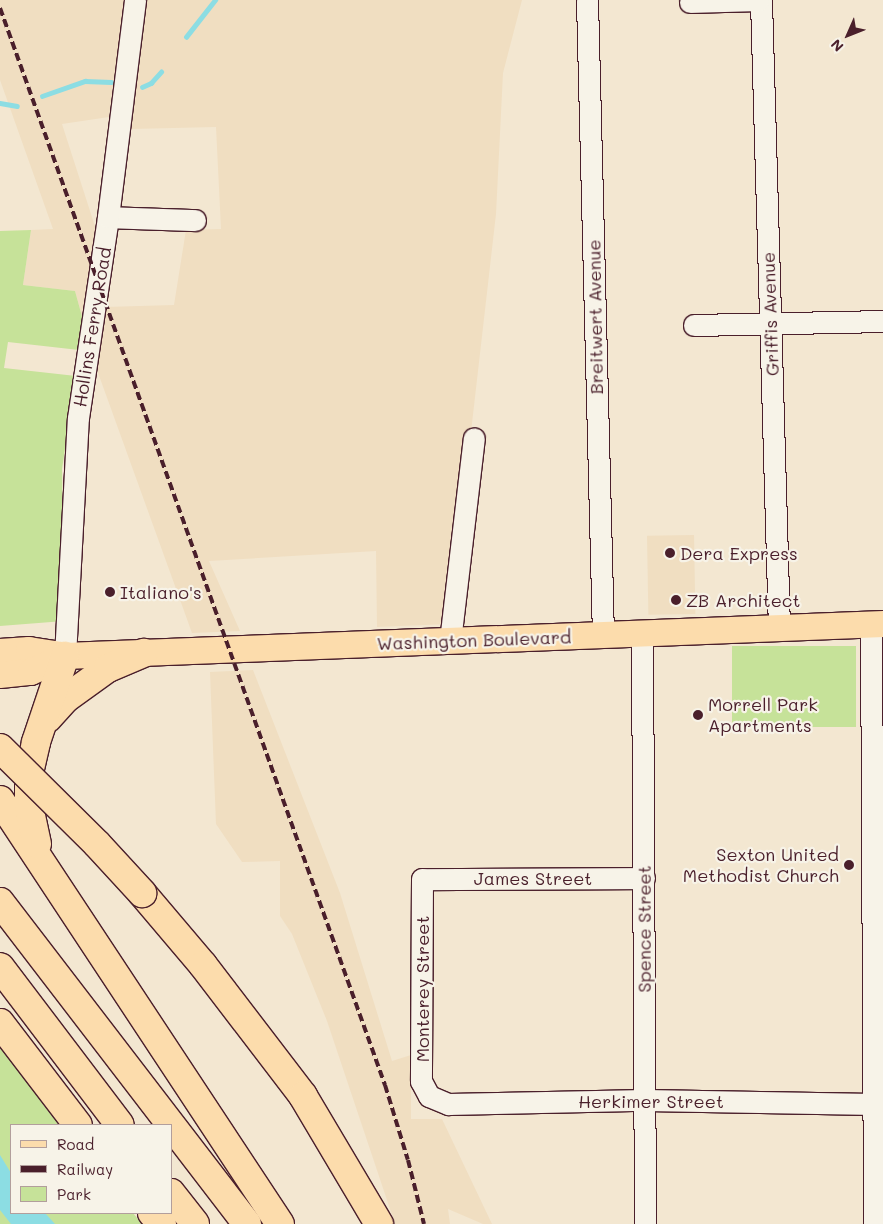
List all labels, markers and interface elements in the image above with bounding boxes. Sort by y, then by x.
north arrow [823,10,873,60]
text: N [826,35,847,56]
street label: Breitwert Avenue [583,239,607,395]
street label: Hollins Ferry Road [69,245,115,409]
street label: Griffis Avenue [757,252,783,376]
place label: Dera Express [680,542,798,564]
marker: Dera Express [664,547,676,559]
place label: Italiano's [120,581,202,603]
marker: Italiano's [104,586,116,598]
place label: ZB Architect [686,589,800,611]
marker: ZB Architect [670,594,682,606]
street label: Washington Boulevard [376,626,572,654]
place label: Morrell Park Apartments [708,694,818,736]
marker: Morrell Park Apartments [692,709,704,721]
place label: Sexton United Methodist Church [683,844,839,886]
marker: Sexton United Methodist Church [843,859,855,871]
street label: Spence Street [633,865,655,993]
street label: James Street [474,867,592,889]
street label: Monterey Street [411,916,433,1062]
street label: Herkimer Street [578,1090,724,1112]
legend [10,1124,172,1214]
text: Road [57,1134,94,1154]
text: Railway [57,1159,113,1179]
text: Park [57,1184,91,1204]

